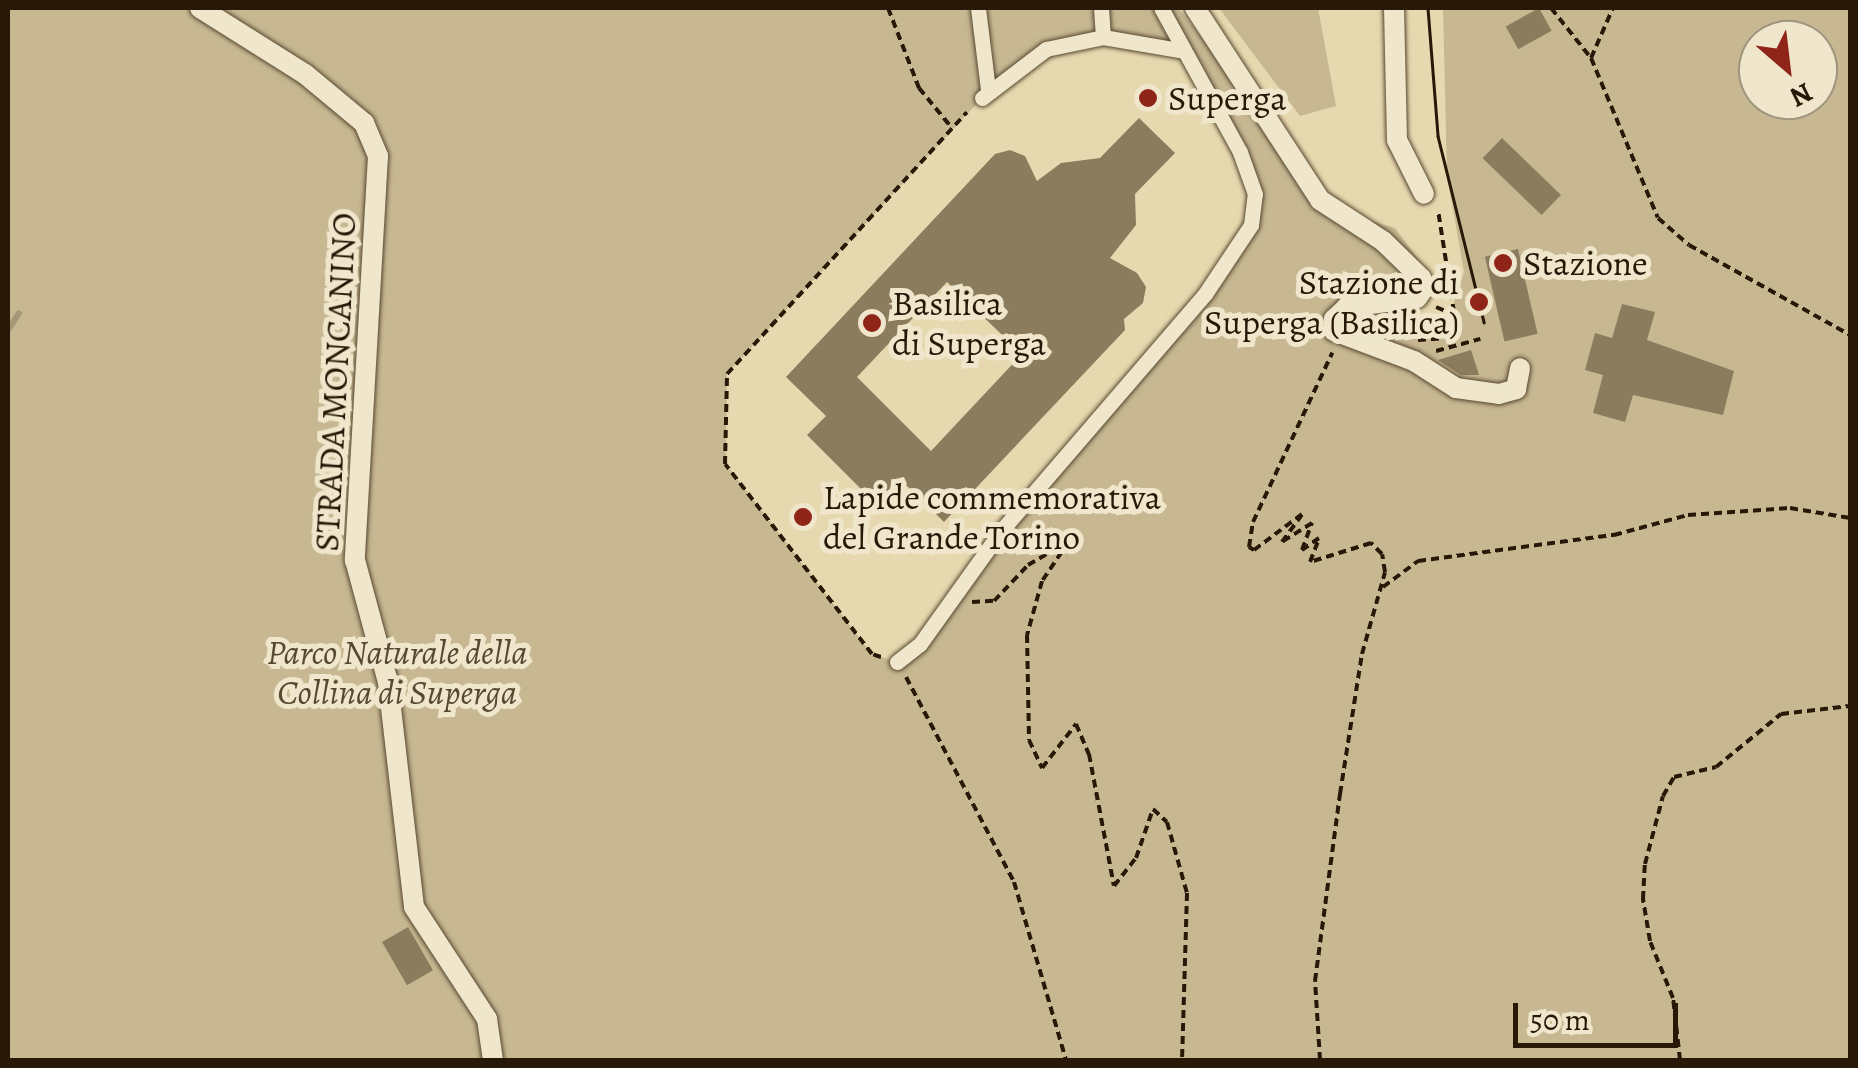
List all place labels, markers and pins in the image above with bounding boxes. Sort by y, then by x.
place label: Superga [1168,77,1286,119]
marker: Superga [1137,87,1159,109]
place label: Stazione [1523,242,1648,284]
marker: Stazione [1492,252,1514,274]
place label: Stazione di Superga (Basilica) [1204,261,1459,343]
place label: Basilica di Superga [892,282,1046,364]
marker: Stazione di Superga (Basilica) [1468,291,1490,313]
marker: Basilica di Superga [861,312,883,334]
place label: Lapide commemorativa del Grande Torino [823,476,1161,558]
marker: Lapide commemorativa del Grande Torino [792,506,814,528]

